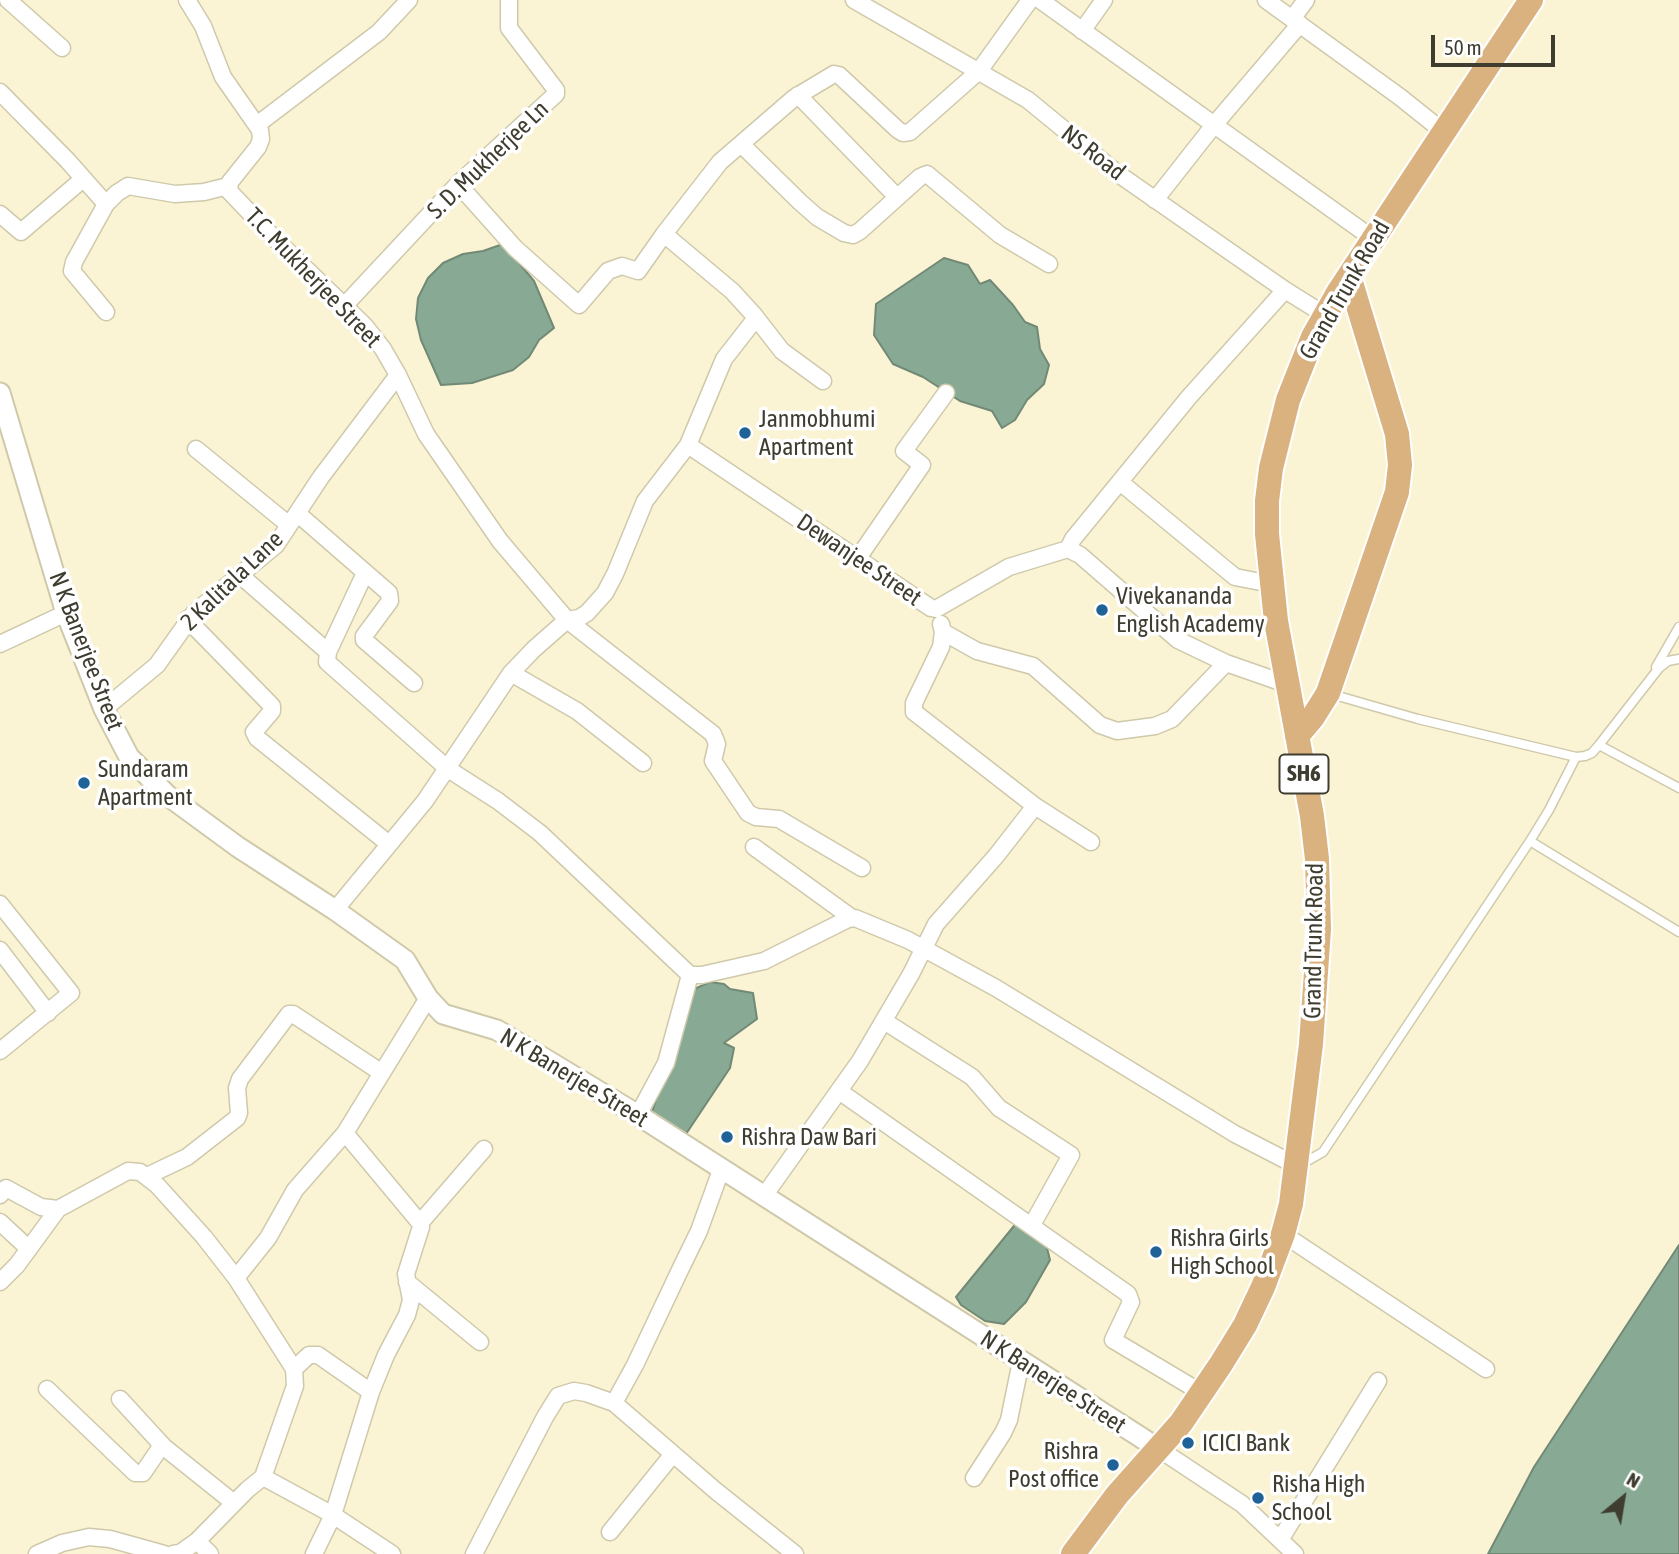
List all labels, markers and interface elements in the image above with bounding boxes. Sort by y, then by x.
scale bar [1434,21,1558,65]
text: 50 m [1444,35,1482,59]
street label: S. D. Mukherjee Ln [421,95,555,225]
street label: NS Road [1055,119,1131,187]
street label: T.C. Mukherjee Street [239,202,387,354]
street label: Grand Trunk Road [1294,215,1396,365]
place label: Janmobhumi Apartment [759,405,875,461]
marker: Janmobhumi Apartment [737,425,753,441]
street label: Dewanjee Street [791,508,927,612]
street label: 2 Kalitala Lane [175,525,289,637]
street label: N K Banerjee Street [42,568,130,734]
place label: Vivekananda English Academy [1116,582,1265,638]
marker: Vivekananda English Academy [1094,602,1110,618]
road number: SH6 [1280,754,1328,794]
place label: Sundaram Apartment [98,755,193,811]
marker: Sundaram Apartment [76,775,92,791]
street label: Grand Trunk Road [1298,863,1330,1019]
street label: N K Banerjee Street [495,1022,653,1134]
place label: Rishra Daw Bari [741,1123,877,1151]
marker: Rishra Daw Bari [719,1129,735,1145]
place label: Rishra Girls High School [1170,1224,1274,1280]
marker: Rishra Girls High School [1148,1244,1164,1260]
street label: N K Banerjee Street [975,1324,1131,1440]
place label: ICICI Bank [1202,1429,1290,1457]
marker: ICICI Bank [1180,1435,1196,1451]
place label: Rishra Post office [1008,1437,1099,1493]
marker: Rishra Post office [1105,1457,1121,1473]
north arrow [1588,1463,1658,1533]
text: N [1623,1467,1644,1492]
place label: Risha High School [1272,1470,1366,1526]
marker: Risha High School [1250,1490,1266,1506]

